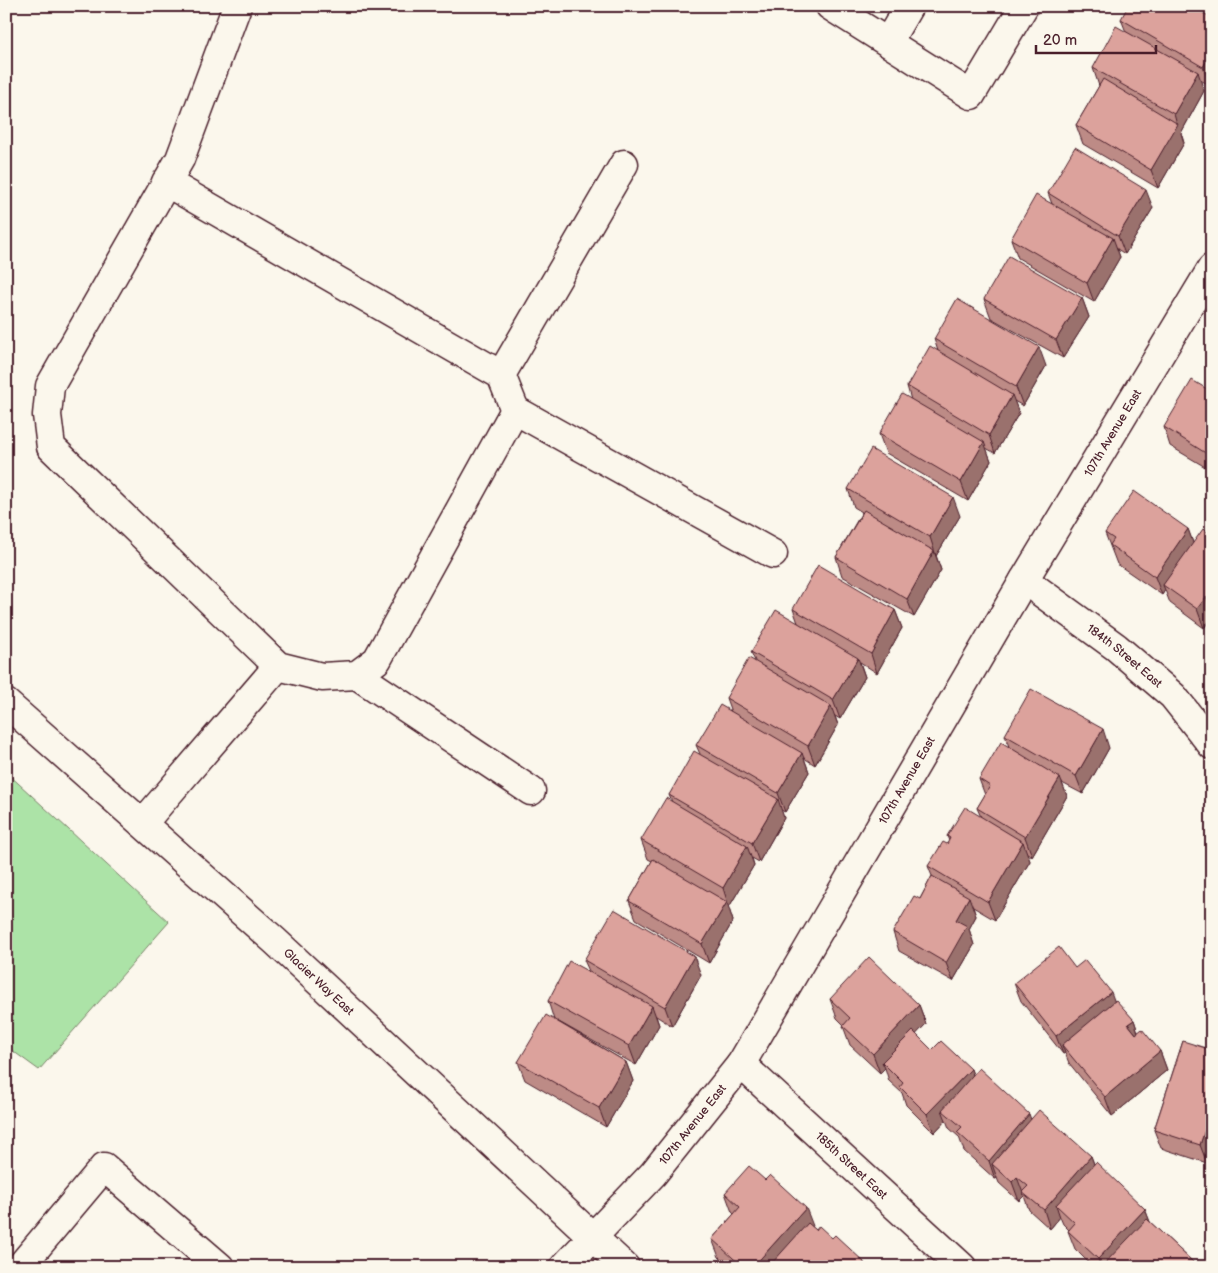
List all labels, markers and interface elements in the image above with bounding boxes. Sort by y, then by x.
scale bar [1036,22,1156,54]
text: 20 m [1043,31,1077,50]
street label: 107th Avenue East [1081,386,1145,479]
street label: 184th Street East [1084,621,1166,691]
street label: 107th Avenue East [875,734,938,827]
street label: Glacier Way East [280,945,357,1019]
street label: 107th Avenue East [656,1081,730,1168]
street label: 185th Street East [812,1129,891,1202]

